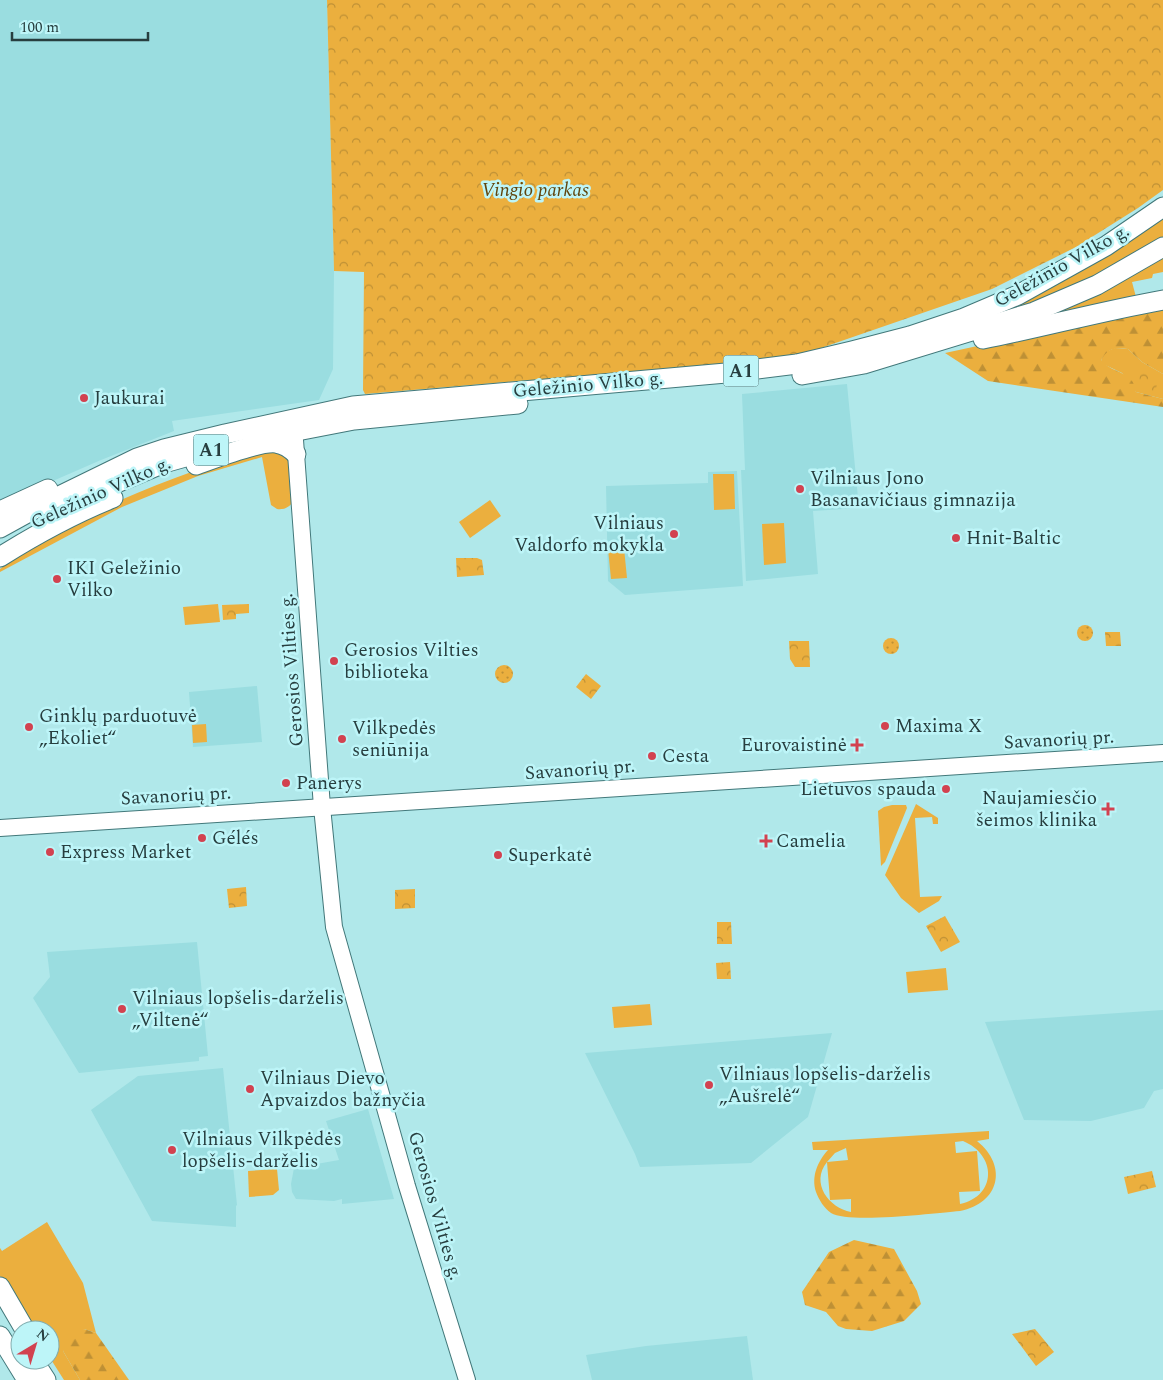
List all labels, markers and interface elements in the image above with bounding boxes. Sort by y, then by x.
scale bar [12,10,149,42]
text: 100 m [20,16,59,39]
park label: Vingio parkas [481,176,589,205]
street label: Geležinio Vilko g. [989,217,1135,315]
road number: A1 [724,356,758,386]
street label: Geležinio Vilko g. [512,364,664,406]
place label: Jaukurai [94,384,165,413]
marker: Jaukurai [78,392,90,404]
road number: A1 [194,434,228,466]
street label: Geležinio Vilko g. [26,449,176,537]
place label: Vilniaus Jono Basanavičiaus gimnazija [810,464,1016,515]
marker: Vilniaus Jono Basanavičiaus gimnazija [794,483,806,495]
place label: Vilniaus Valdorfo mokykla [514,509,665,560]
place label: Hnit-Baltic [966,524,1061,553]
marker: Vilniaus Valdorfo mokykla [668,528,680,540]
marker: Hnit-Baltic [950,532,962,544]
place label: IKI Geležinio Vilko [67,554,181,605]
marker: IKI Geležinio Vilko [51,573,63,585]
street label: Gerosios Vilties g. [272,592,312,748]
place label: Gerosios Vilties biblioteka [344,636,479,687]
marker: Gerosios Vilties biblioteka [328,655,340,667]
place label: Ginklų parduotuvė „Ekoliet“ [39,702,197,753]
place label: Maxima X [895,712,982,741]
place label: Vilkpedės seniūnija [352,714,436,765]
marker: Maxima X [879,720,891,732]
marker: Ginklų parduotuvė „Ekoliet“ [23,721,35,733]
street label: Savanorių pr. [1003,723,1115,757]
place label: Eurovaistinė [741,731,847,760]
marker: Vilkpedės seniūnija [336,733,348,745]
marker: Eurovaistinė [851,739,863,751]
place label: Cesta [662,742,710,771]
marker: Cesta [646,750,658,762]
street label: Savanorių pr. [524,752,636,788]
place label: Panerys [296,769,362,798]
place label: Lietuvos spauda [800,775,937,804]
marker: Panerys [280,777,292,789]
street label: Savanorių pr. [120,779,232,813]
marker: Lietuvos spauda [940,783,952,795]
place label: Naujamiesčio šeimos klinika [976,784,1098,835]
marker: Naujamiesčio šeimos klinika [1101,802,1115,816]
place label: Gélés [212,824,259,853]
place label: Camelia [776,827,846,856]
marker: Gélés [196,832,208,844]
marker: Camelia [760,835,772,847]
place label: Express Market [60,838,192,867]
place label: Superkatė [508,841,592,870]
marker: Express Market [44,846,56,858]
marker: Superkatė [492,849,504,861]
place label: Vilniaus lopšelis-darželis „Viltenė“ [132,984,344,1035]
marker: Vilniaus lopšelis-darželis „Viltenė“ [116,1003,128,1015]
place label: Vilniaus lopšelis-darželis „Aušrelė“ [719,1060,931,1111]
place label: Vilniaus Dievo Apvaizdos bažnyčia [260,1064,426,1115]
marker: Vilniaus lopšelis-darželis „Aušrelė“ [703,1079,715,1091]
marker: Vilniaus Dievo Apvaizdos bažnyčia [244,1083,256,1095]
place label: Vilniaus Vilkpėdės lopšelis-darželis [182,1125,342,1176]
street label: Gerosios Vilties g. [400,1128,470,1284]
marker: Vilniaus Vilkpėdės lopšelis-darželis [166,1144,178,1156]
north arrow [10,1320,60,1370]
text: N [32,1323,54,1347]

